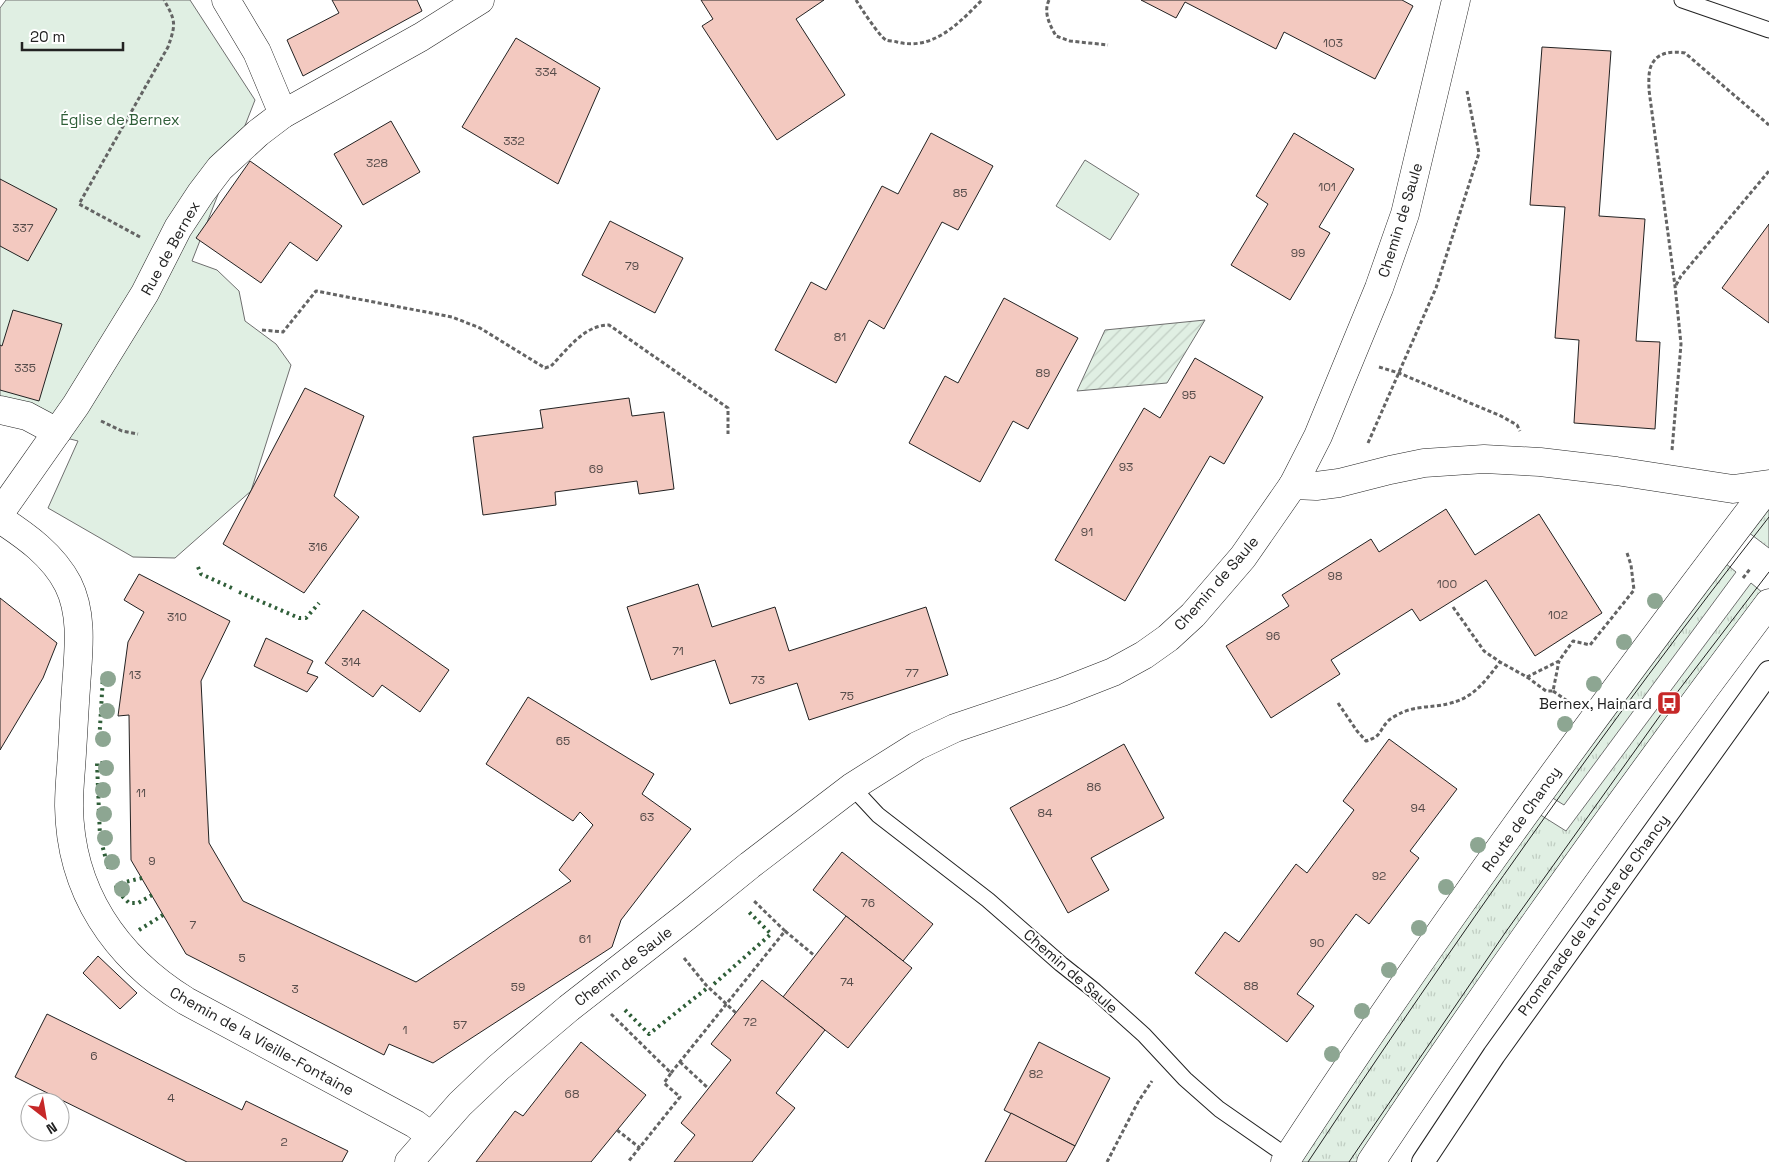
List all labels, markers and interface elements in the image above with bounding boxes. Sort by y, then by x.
scale bar [22,20,124,52]
text: 20 m [30,27,65,46]
house number: 103 [1323,35,1343,51]
house number: 334 [535,64,557,80]
park label: Église de Bernex [60,110,180,129]
house number: 332 [503,133,525,149]
house number: 328 [366,155,388,171]
street label: Chemin de Saule [1374,160,1427,280]
house number: 101 [1318,179,1336,195]
house number: 85 [953,185,967,201]
street label: Rue de Bernex [136,198,204,298]
house number: 337 [12,220,34,236]
house number: 99 [1291,245,1305,261]
house number: 79 [625,258,639,274]
house number: 81 [834,329,846,345]
house number: 335 [14,360,36,376]
house number: 89 [1036,365,1050,381]
house number: 95 [1182,387,1196,403]
house number: 93 [1119,459,1133,475]
house number: 69 [589,461,603,477]
house number: 91 [1081,524,1093,540]
street label: Chemin de Saule [1170,532,1262,634]
house number: 316 [308,539,328,555]
house number: 98 [1328,568,1342,584]
house number: 100 [1437,576,1457,592]
house number: 102 [1548,607,1568,623]
house number: 310 [167,609,187,625]
house number: 96 [1266,628,1280,644]
house number: 71 [672,643,684,659]
house number: 314 [341,654,361,670]
house number: 77 [905,665,919,681]
house number: 13 [129,667,141,683]
house number: 73 [751,672,765,688]
house number: 75 [840,688,854,704]
bus stop icon: Bernex, Hainard [1656,690,1682,716]
place label: Bernex, Hainard [1539,694,1652,713]
house number: 65 [556,733,570,749]
street label: Route de Chancy [1478,763,1564,875]
house number: 86 [1087,779,1101,795]
house number: 11 [136,785,146,801]
house number: 94 [1411,800,1426,816]
house number: 84 [1038,805,1053,821]
house number: 63 [640,809,654,825]
street label: Promenade de la route de Chancy [1513,811,1673,1019]
house number: 9 [148,853,156,869]
house number: 92 [1372,868,1386,884]
house number: 76 [861,895,875,911]
house number: 7 [190,917,197,933]
street label: Chemin de Saule [570,922,676,1010]
street label: Chemin de Saule [1020,925,1122,1017]
house number: 61 [579,931,591,947]
house number: 90 [1309,935,1325,951]
house number: 5 [238,950,246,966]
house number: 74 [840,974,854,990]
house number: 88 [1244,978,1258,994]
house number: 59 [511,979,525,995]
house number: 3 [291,981,299,997]
street label: Chemin de la Vieille-Fontaine [167,982,358,1100]
house number: 72 [743,1014,757,1030]
house number: 57 [453,1017,467,1033]
house number: 1 [402,1022,408,1038]
house number: 6 [90,1048,98,1064]
house number: 82 [1029,1066,1043,1082]
house number: 68 [565,1086,579,1102]
house number: 4 [167,1090,175,1106]
north arrow [20,1092,70,1142]
text: N [43,1118,60,1138]
house number: 2 [280,1134,288,1150]

